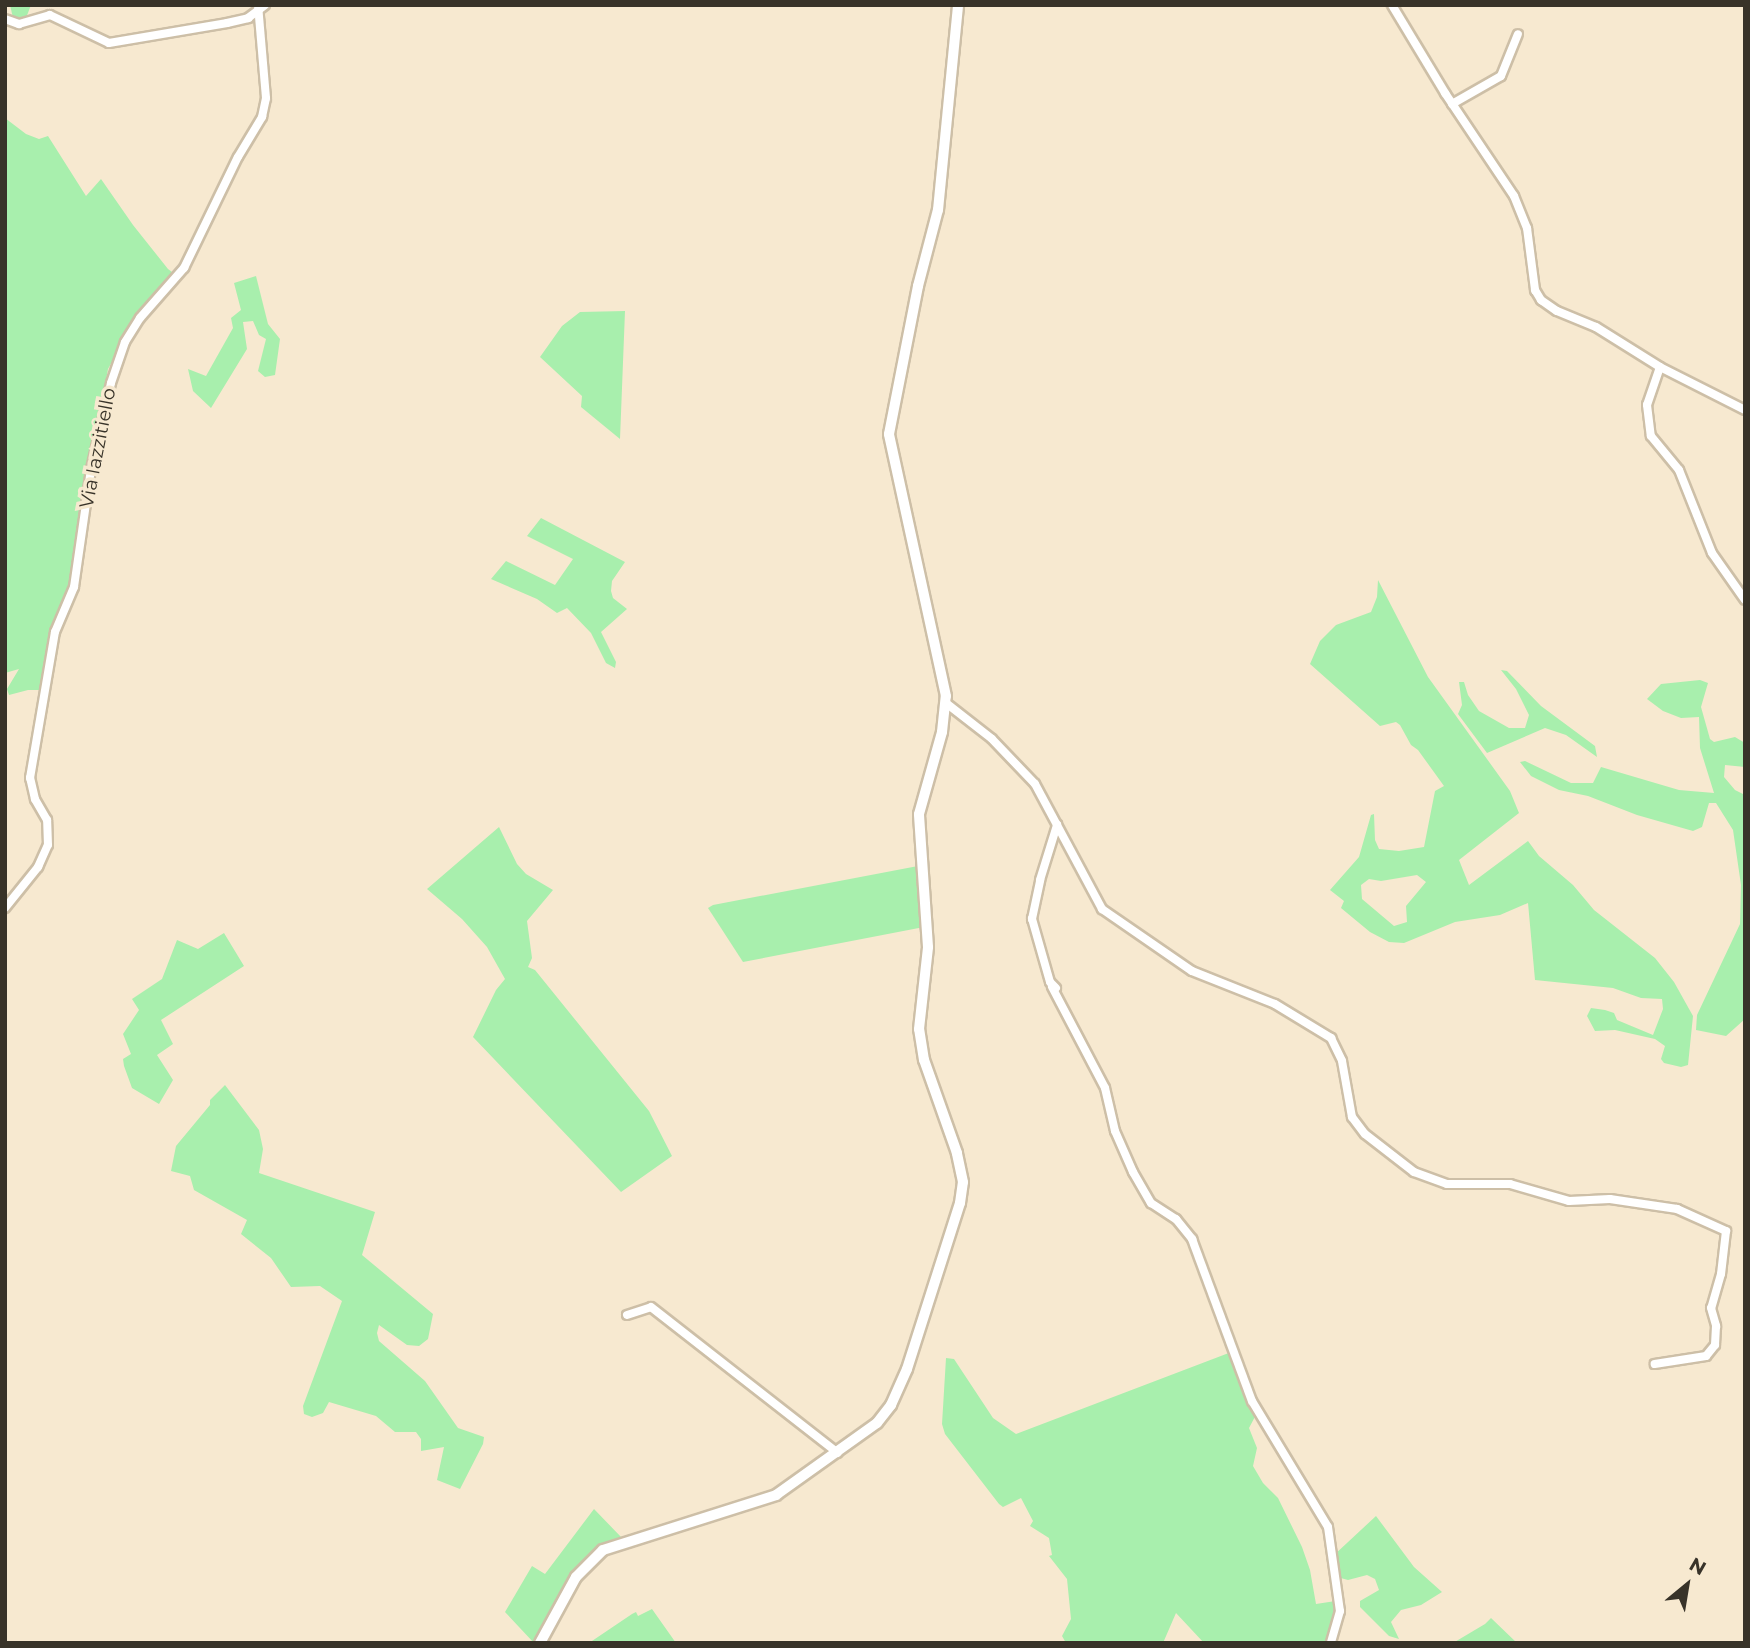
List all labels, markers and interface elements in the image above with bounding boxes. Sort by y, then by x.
street label: Via Iazzitiello [75,386,121,510]
north arrow [1652,1550,1722,1620]
text: N [1685,1553,1710,1580]

